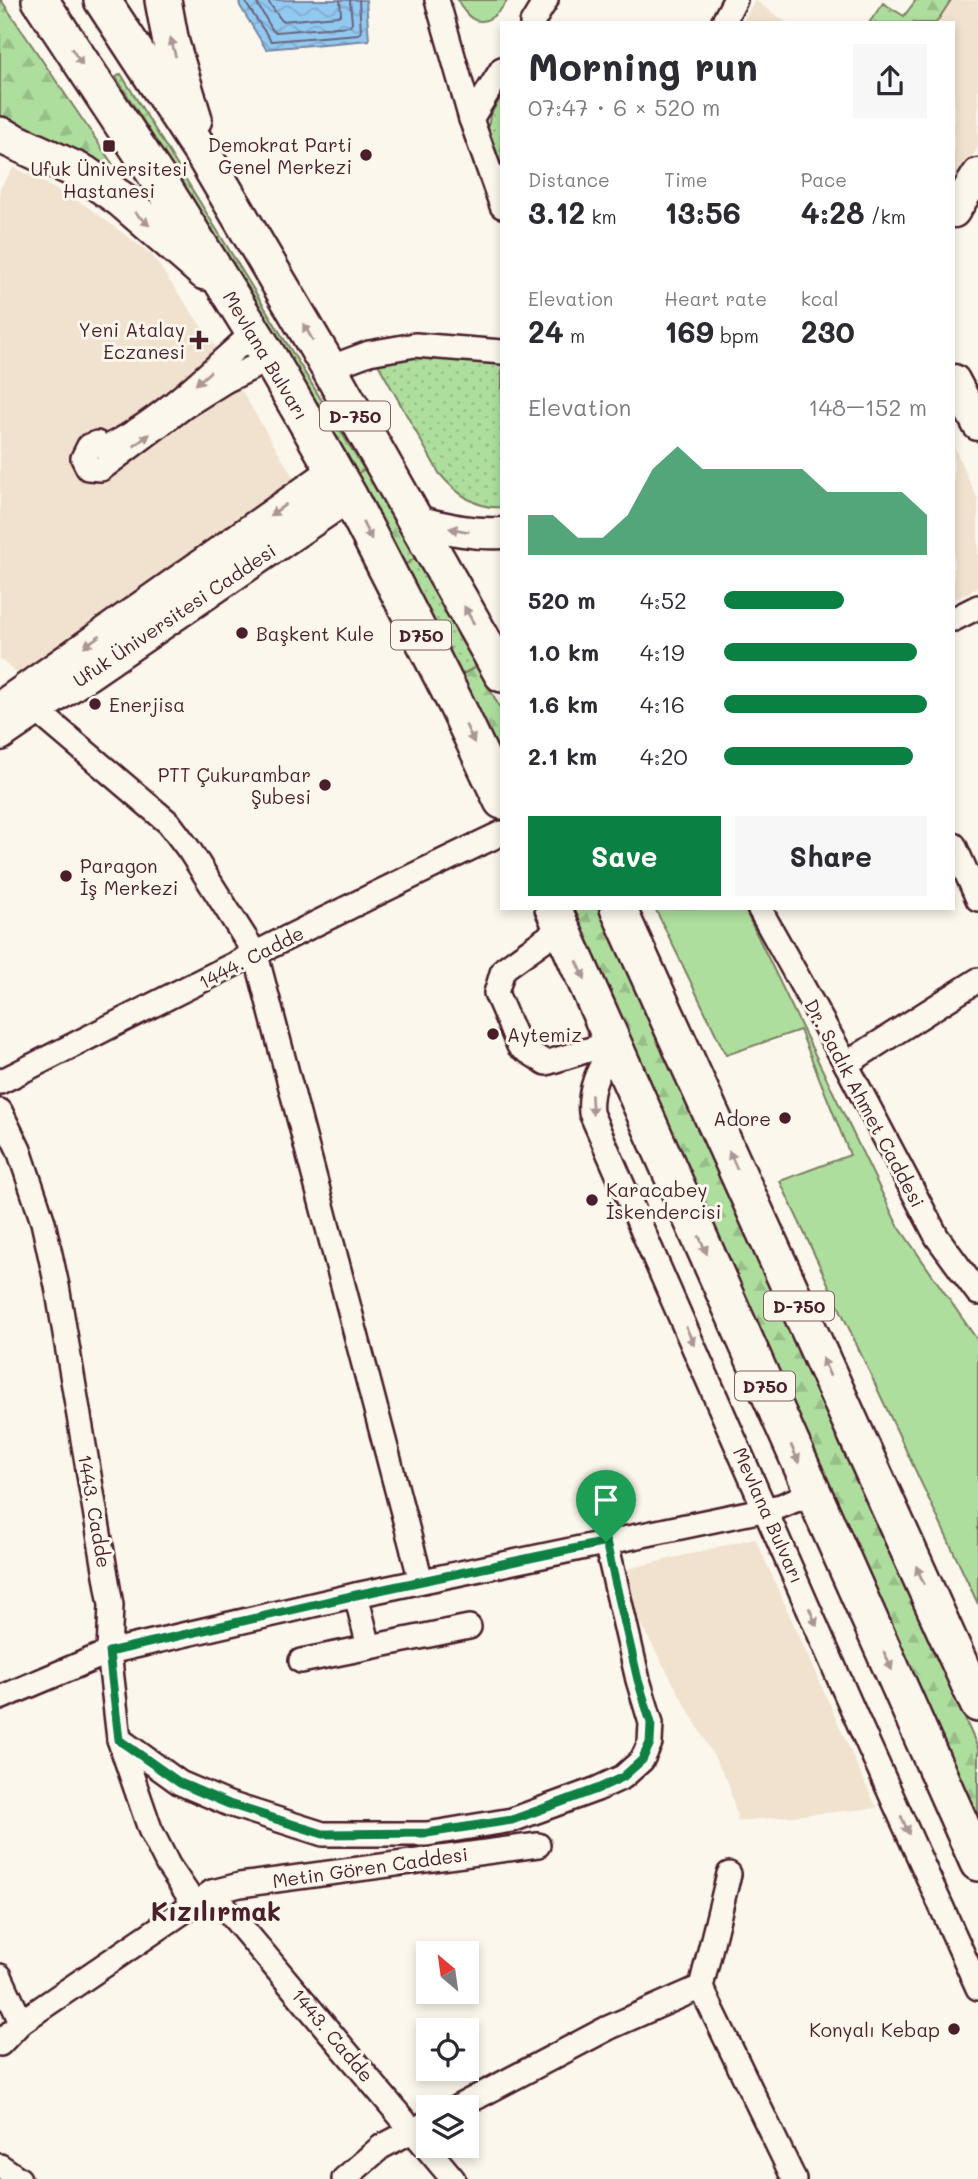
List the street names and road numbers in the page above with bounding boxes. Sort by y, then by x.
street label: Mevlana Bulvarı [218,286,314,424]
road number: D-750 [320,402,390,430]
street label: Ufuk Üniversitesi Caddesi [68,538,280,692]
road number: D750 [391,620,451,650]
street label: 1444. Cadde [194,920,308,994]
street label: Dr. Sadık Ahmet Caddesi [799,994,931,1212]
road number: D-750 [764,1292,834,1321]
road number: D750 [735,1372,795,1400]
street label: Mevlana Bulvarı [728,1443,810,1587]
street label: 1443. Cadde [73,1452,117,1570]
street label: Metin Gören Caddesi [271,1841,469,1893]
street label: 1443. Cadde [286,1983,380,2087]

